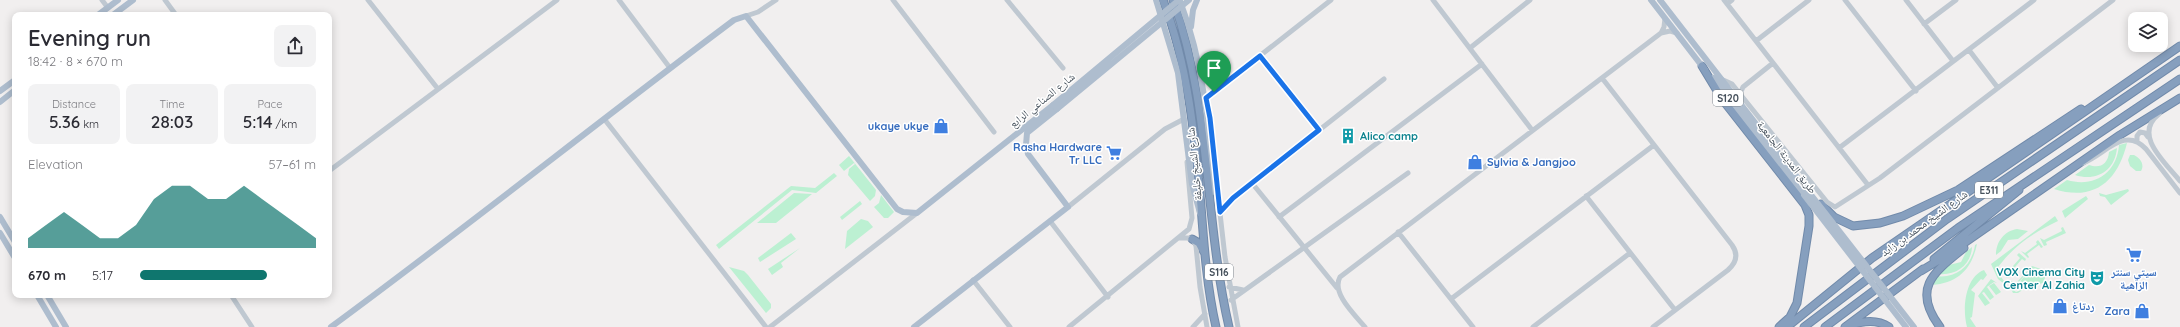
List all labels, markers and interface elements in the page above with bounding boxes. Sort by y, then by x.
map controls [2128,12,2168,52]
button: layers [2128,12,2168,52]
text: Evening run [28,24,151,52]
button: share [274,25,316,67]
pin [1197,51,1231,92]
text: 18:42 · 8 × 670 m [28,53,123,69]
icon: arrive [1203,57,1225,79]
street label: شارع الصناعي الرابع [1007,69,1079,132]
road number: S120 [1713,90,1743,106]
text: Distance [52,97,96,111]
text: Time [159,97,185,111]
text: Pace [257,97,283,111]
text: 5.36 [49,111,80,132]
text: 28:03 [151,111,193,132]
text: 5:14 [243,111,273,132]
text: km [80,117,99,131]
text: /km [273,117,297,131]
shop icon: ukaye ukye [932,117,950,135]
street label: طريق المدينة الجامعية [1754,118,1820,196]
place label: ukaye ukye [868,119,929,133]
street label: شارع الشيخ خليفة [1183,127,1205,201]
building icon: Alico camp [1339,127,1357,145]
place label: Alico camp [1360,129,1418,143]
place label: Rasha Hardware Tr LLC [1013,140,1102,167]
supermarket icon: Rasha Hardware Tr LLC [1105,144,1123,162]
shop icon: Sylvia & Jangjoo [1466,153,1484,171]
place label: Sylvia & Jangjoo [1487,155,1576,169]
text: Elevation [28,156,83,172]
text: 57–61 m [268,156,316,172]
road number: E311 [1975,182,2003,198]
street label: شارع الشيخ محمد بن زايد [1878,187,1970,259]
supermarket icon: سيتي سنتر الزاهية [2125,246,2143,264]
road number: S116 [1205,264,1233,280]
place label: VOX Cinema City Center Al Zahia [1996,265,2085,292]
place label: سيتي سنتر الزاهية [2110,265,2157,292]
text: 670 m [28,267,66,283]
text: 5:17 [92,267,113,283]
theatre icon: VOX Cinema City Center Al Zahia [2088,269,2106,287]
shop icon: ردتاغ [2051,297,2069,315]
place label: ردتاغ [2072,299,2095,314]
shop icon: Zara [2133,302,2151,320]
place label: Zara [2104,304,2130,318]

